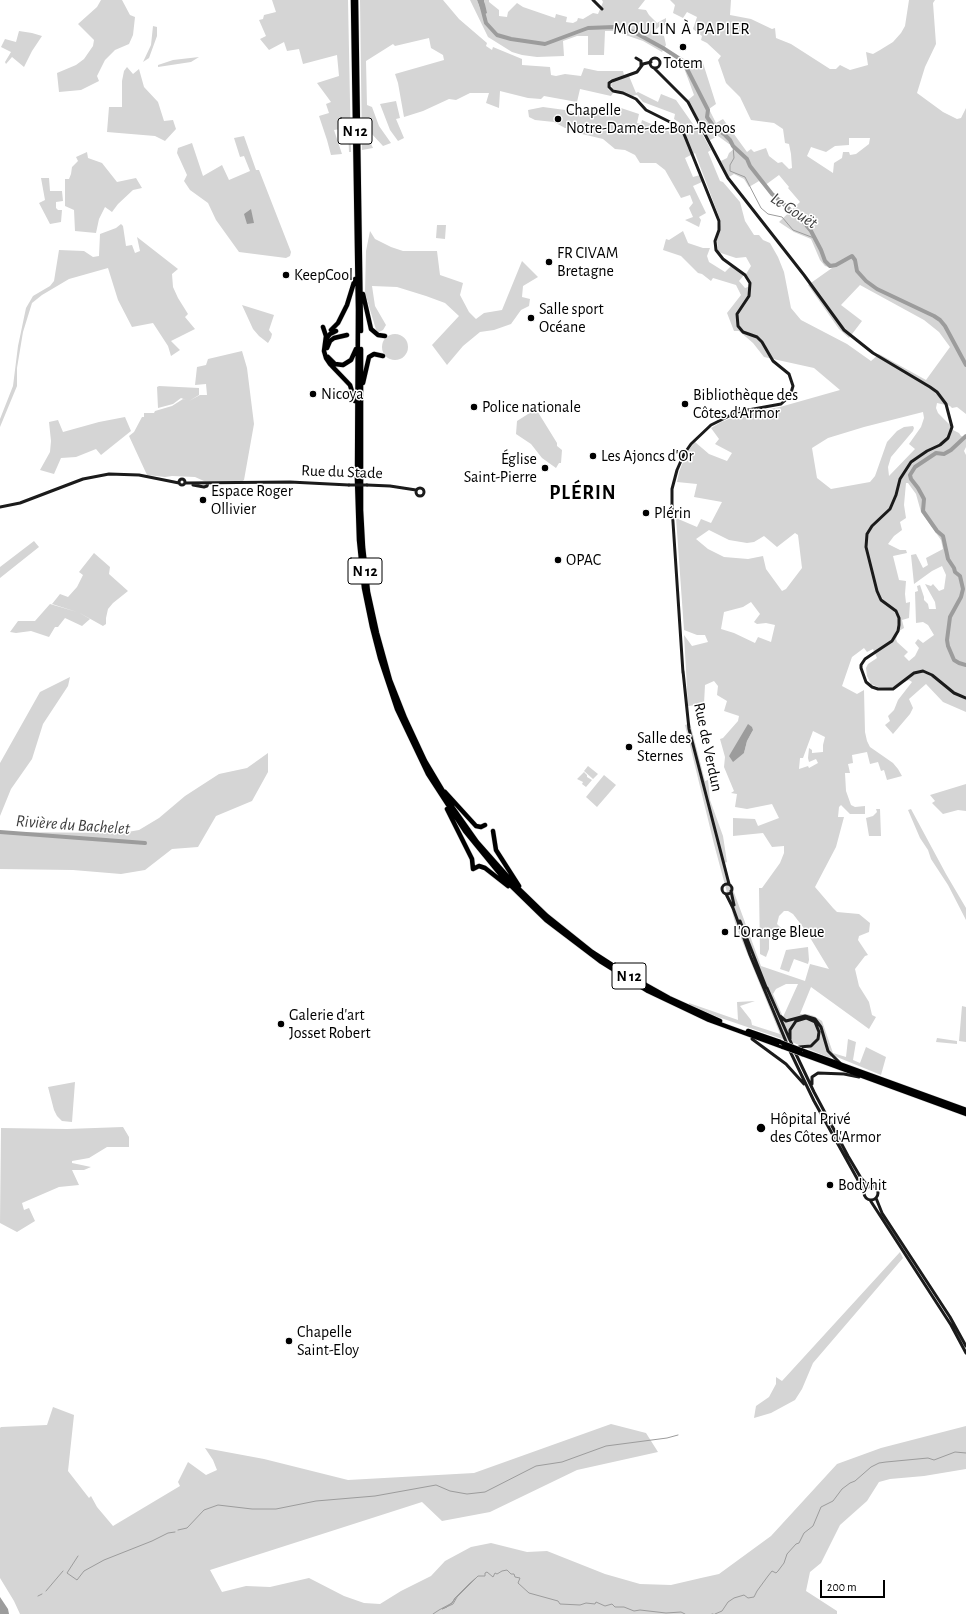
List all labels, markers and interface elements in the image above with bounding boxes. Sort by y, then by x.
district label: MOULIN À PAPIER [613,19,751,39]
marker: Totem [678,42,688,52]
place label: Totem [663,53,703,73]
place label: Chapelle Notre-Dame-de-Bon-Repos [566,100,736,138]
marker: Chapelle Notre-Dame-de-Bon-Repos [553,114,563,124]
road number: N 12 [338,118,372,144]
water label: Le Gouët [767,188,821,234]
place label: FR CIVAM Bretagne [557,243,618,281]
marker: FR CIVAM Bretagne [544,257,554,267]
place label: KeepCool [294,265,353,285]
marker: KeepCool [281,270,291,280]
place label: Salle sport Océane [539,299,604,337]
marker: Salle sport Océane [526,313,536,323]
place label: Nicoya [321,384,364,404]
place label: Bibliothèque des Côtes d'Armor [693,385,798,423]
marker: Nicoya [308,389,318,399]
place label: Police nationale [482,397,581,417]
marker: Bibliothèque des Côtes d'Armor [680,399,690,409]
marker: Police nationale [469,402,479,412]
place label: Les Ajoncs d'Or [601,446,694,466]
place label: Église Saint-Pierre [464,449,537,487]
marker: Les Ajoncs d'Or [588,451,598,461]
street label: Rue du Stade [301,461,383,483]
marker: Église Saint-Pierre [540,463,550,473]
place label: Espace Roger Ollivier [211,481,293,519]
district label: PLÉRIN [549,481,617,505]
marker: Espace Roger Ollivier [198,495,208,505]
place label: Plérin [654,503,691,523]
marker: Plérin [641,508,651,518]
place label: OPAC [566,550,601,570]
marker: OPAC [553,555,563,565]
road number: N 12 [348,558,382,584]
street label: Rue de Verdun [689,701,727,793]
place label: Salle des Sternes [637,728,691,766]
marker: Salle des Sternes [624,742,634,752]
water label: Rivière du Bachelet [15,811,131,839]
place label: L'Orange Bleue [733,922,824,942]
marker: L'Orange Bleue [720,927,730,937]
road number: N 12 [612,963,646,989]
place label: Galerie d'art Josset Robert [289,1005,370,1043]
marker: Galerie d'art Josset Robert [276,1019,286,1029]
place label: Hôpital Privé des Côtes d'Armor [770,1109,881,1147]
marker: Hôpital Privé des Côtes d'Armor [755,1122,767,1134]
place label: Bodyhit [838,1175,887,1195]
marker: Bodyhit [825,1180,835,1190]
place label: Chapelle Saint-Eloy [297,1322,359,1360]
marker: Chapelle Saint-Eloy [284,1336,294,1346]
scale bar [822,1572,887,1598]
text: 200 m [827,1581,857,1593]

